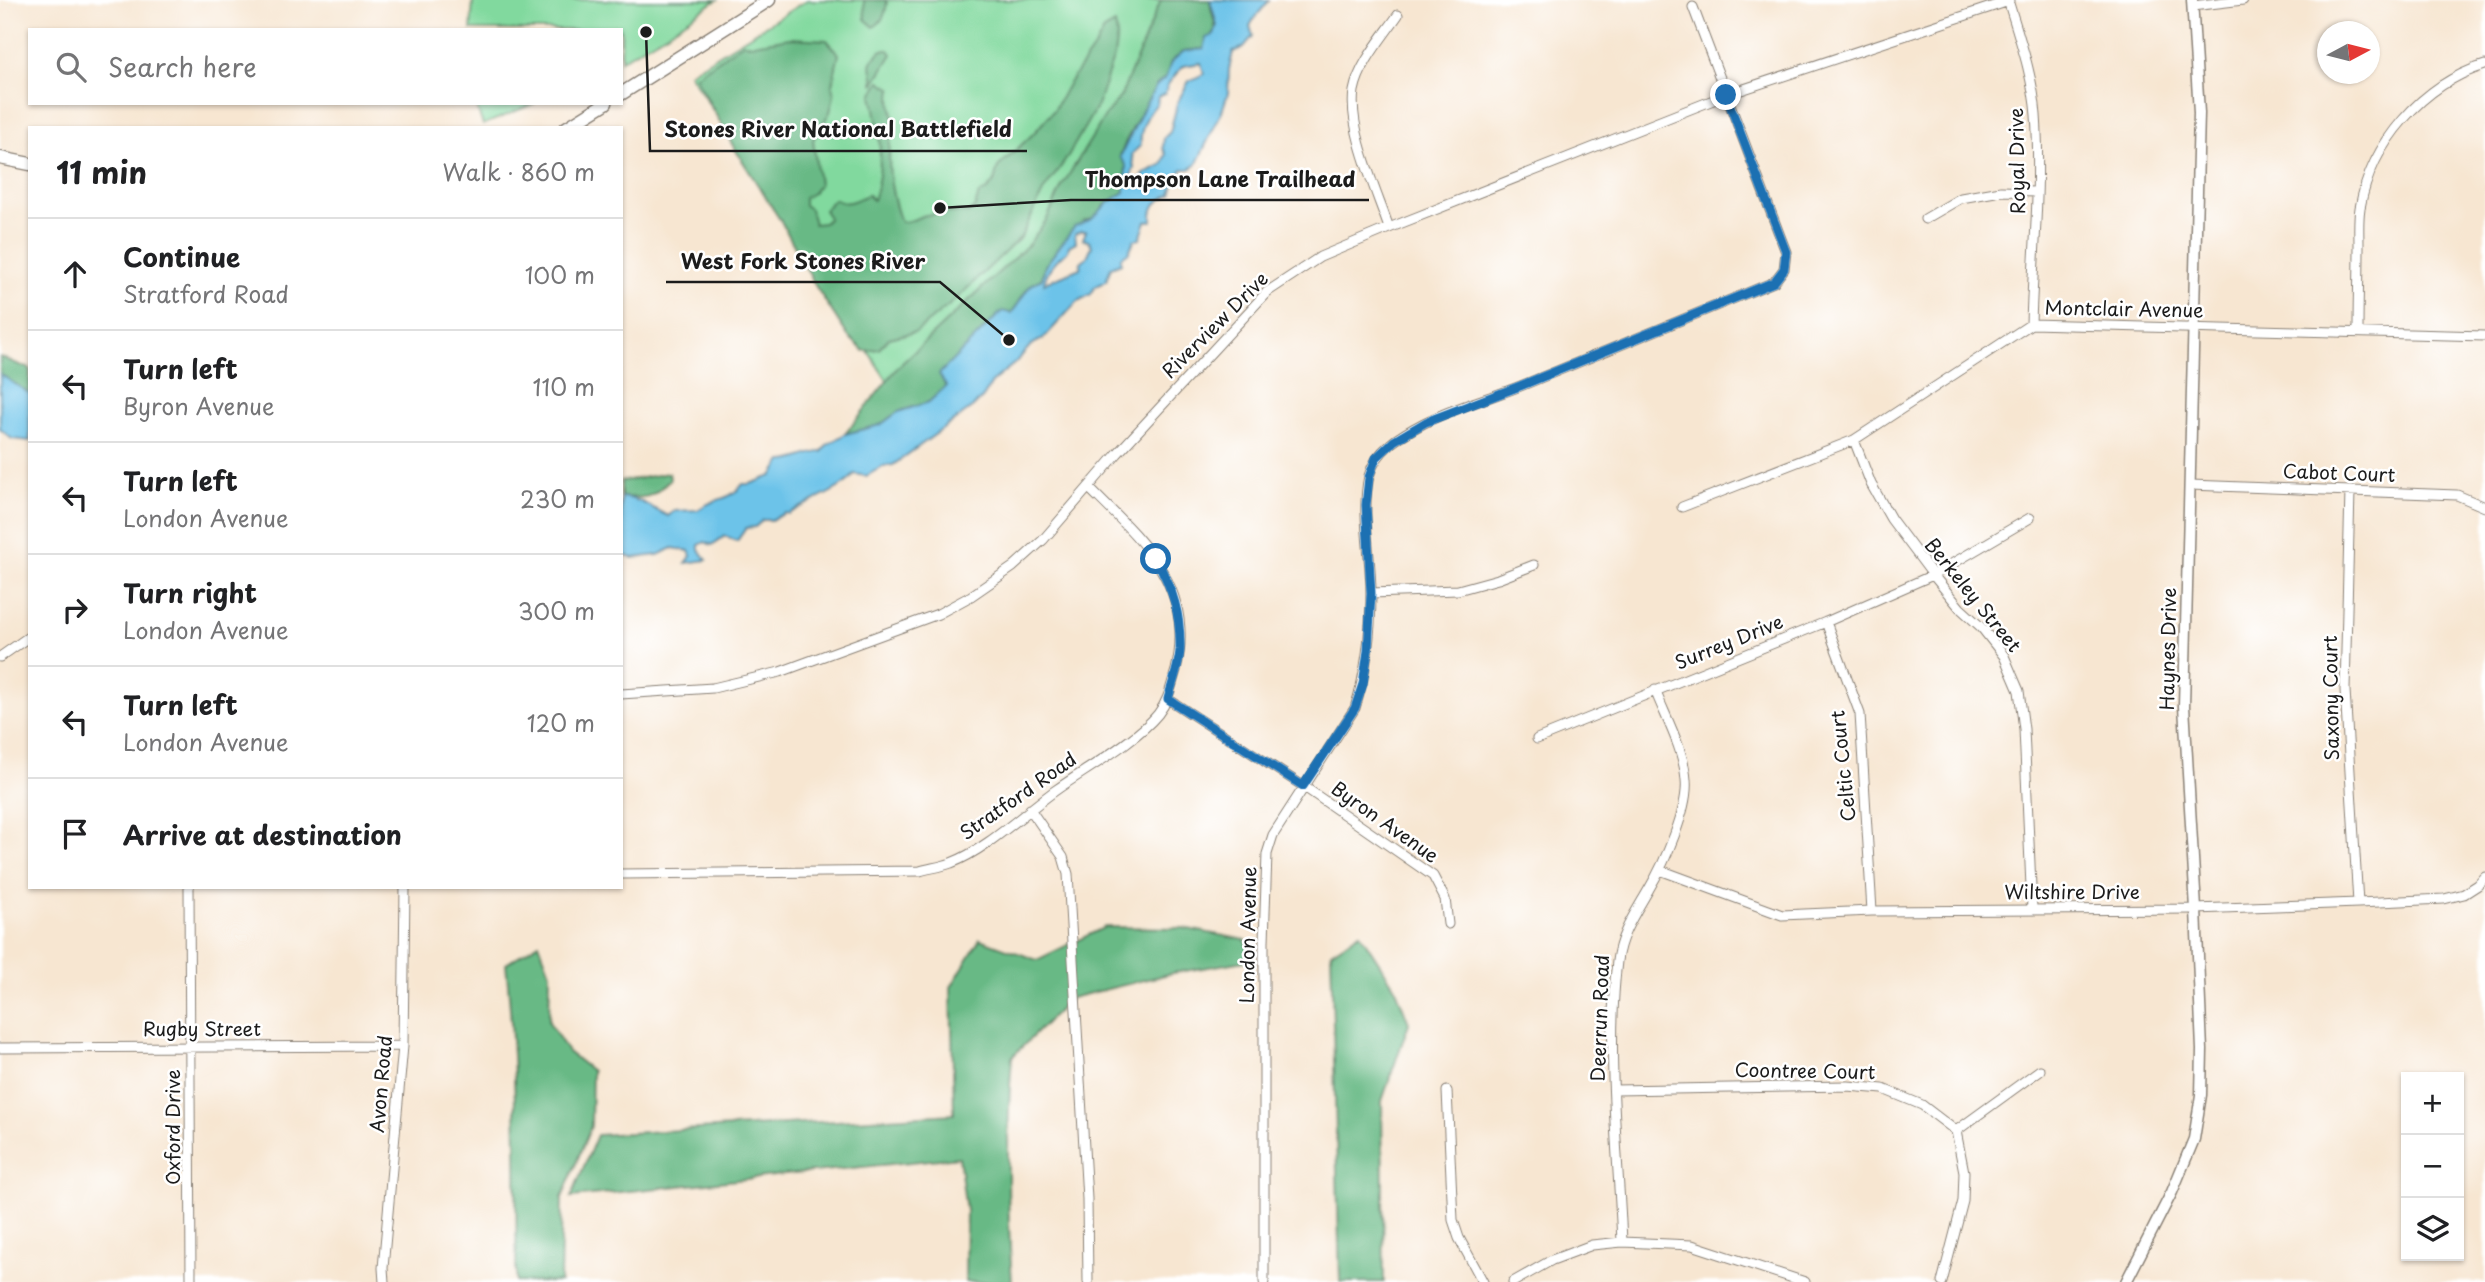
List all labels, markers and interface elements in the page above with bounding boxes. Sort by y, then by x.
north arrow [2317,21,2380,84]
search box [28,28,623,105]
text: Search here [108,47,257,86]
icon: search [52,48,90,86]
route end [1710,79,1741,110]
street label: Royal Drive [2001,107,2031,215]
callout: Stones River National Battlefield [650,109,1027,151]
text: Stones River National Battlefield [664,112,1012,144]
text: 11 min [56,149,147,194]
text: Walk · 860 m [443,154,595,189]
callout: Thompson Lane Trailhead [1071,158,1369,200]
text: Thompson Lane Trailhead [1085,162,1356,194]
text: Continue [123,237,240,276]
callout: West Fork Stones River [666,240,940,282]
text: West Fork Stones River [681,244,925,276]
icon: ahead [56,255,94,293]
text: 100 m [525,257,595,292]
street label: Riverview Drive [1155,265,1274,384]
text: Stratford Road [123,276,289,311]
street label: Montclair Avenue [2044,293,2204,323]
text: Turn left [123,349,238,388]
icon: left [56,367,94,405]
text: 110 m [533,369,595,404]
text: Byron Avenue [123,388,274,423]
street label: Cabot Court [2282,456,2396,488]
text: Turn left [123,461,238,500]
icon: left [56,479,94,517]
text: 230 m [520,481,595,516]
text: London Avenue [123,500,289,535]
street label: Berkeley Street [1919,531,2029,658]
route start [1140,543,1171,574]
text: Turn right [123,573,257,612]
street label: Haynes Drive [2152,587,2182,711]
icon: right [56,591,94,629]
text: 300 m [518,593,595,628]
street label: Surrey Drive [1670,607,1787,675]
text: London Avenue [123,612,289,647]
street label: Saxony Court [2315,635,2345,761]
text: Turn left [123,685,238,724]
icon: left [56,703,94,741]
text: 120 m [527,705,595,740]
street label: Celtic Court [1822,709,1862,823]
text: London Avenue [123,724,289,759]
street label: Stratford Road [953,744,1082,846]
street label: Byron Avenue [1326,774,1445,869]
icon: arrive [56,815,94,853]
text: Arrive at destination [123,815,402,854]
street label: London Avenue [1232,866,1262,1004]
street label: Wiltshire Drive [2004,877,2140,905]
street label: Deerrun Road [1583,954,1615,1082]
street label: Rugby Street [143,1014,261,1042]
street label: Avon Road [362,1034,398,1134]
street label: Coontree Court [1734,1055,1876,1085]
street label: Oxford Drive [158,1069,186,1185]
map controls [2401,1072,2464,1261]
button: + [2401,1072,2464,1135]
button: − [2401,1135,2464,1198]
button: layers [2401,1198,2464,1261]

